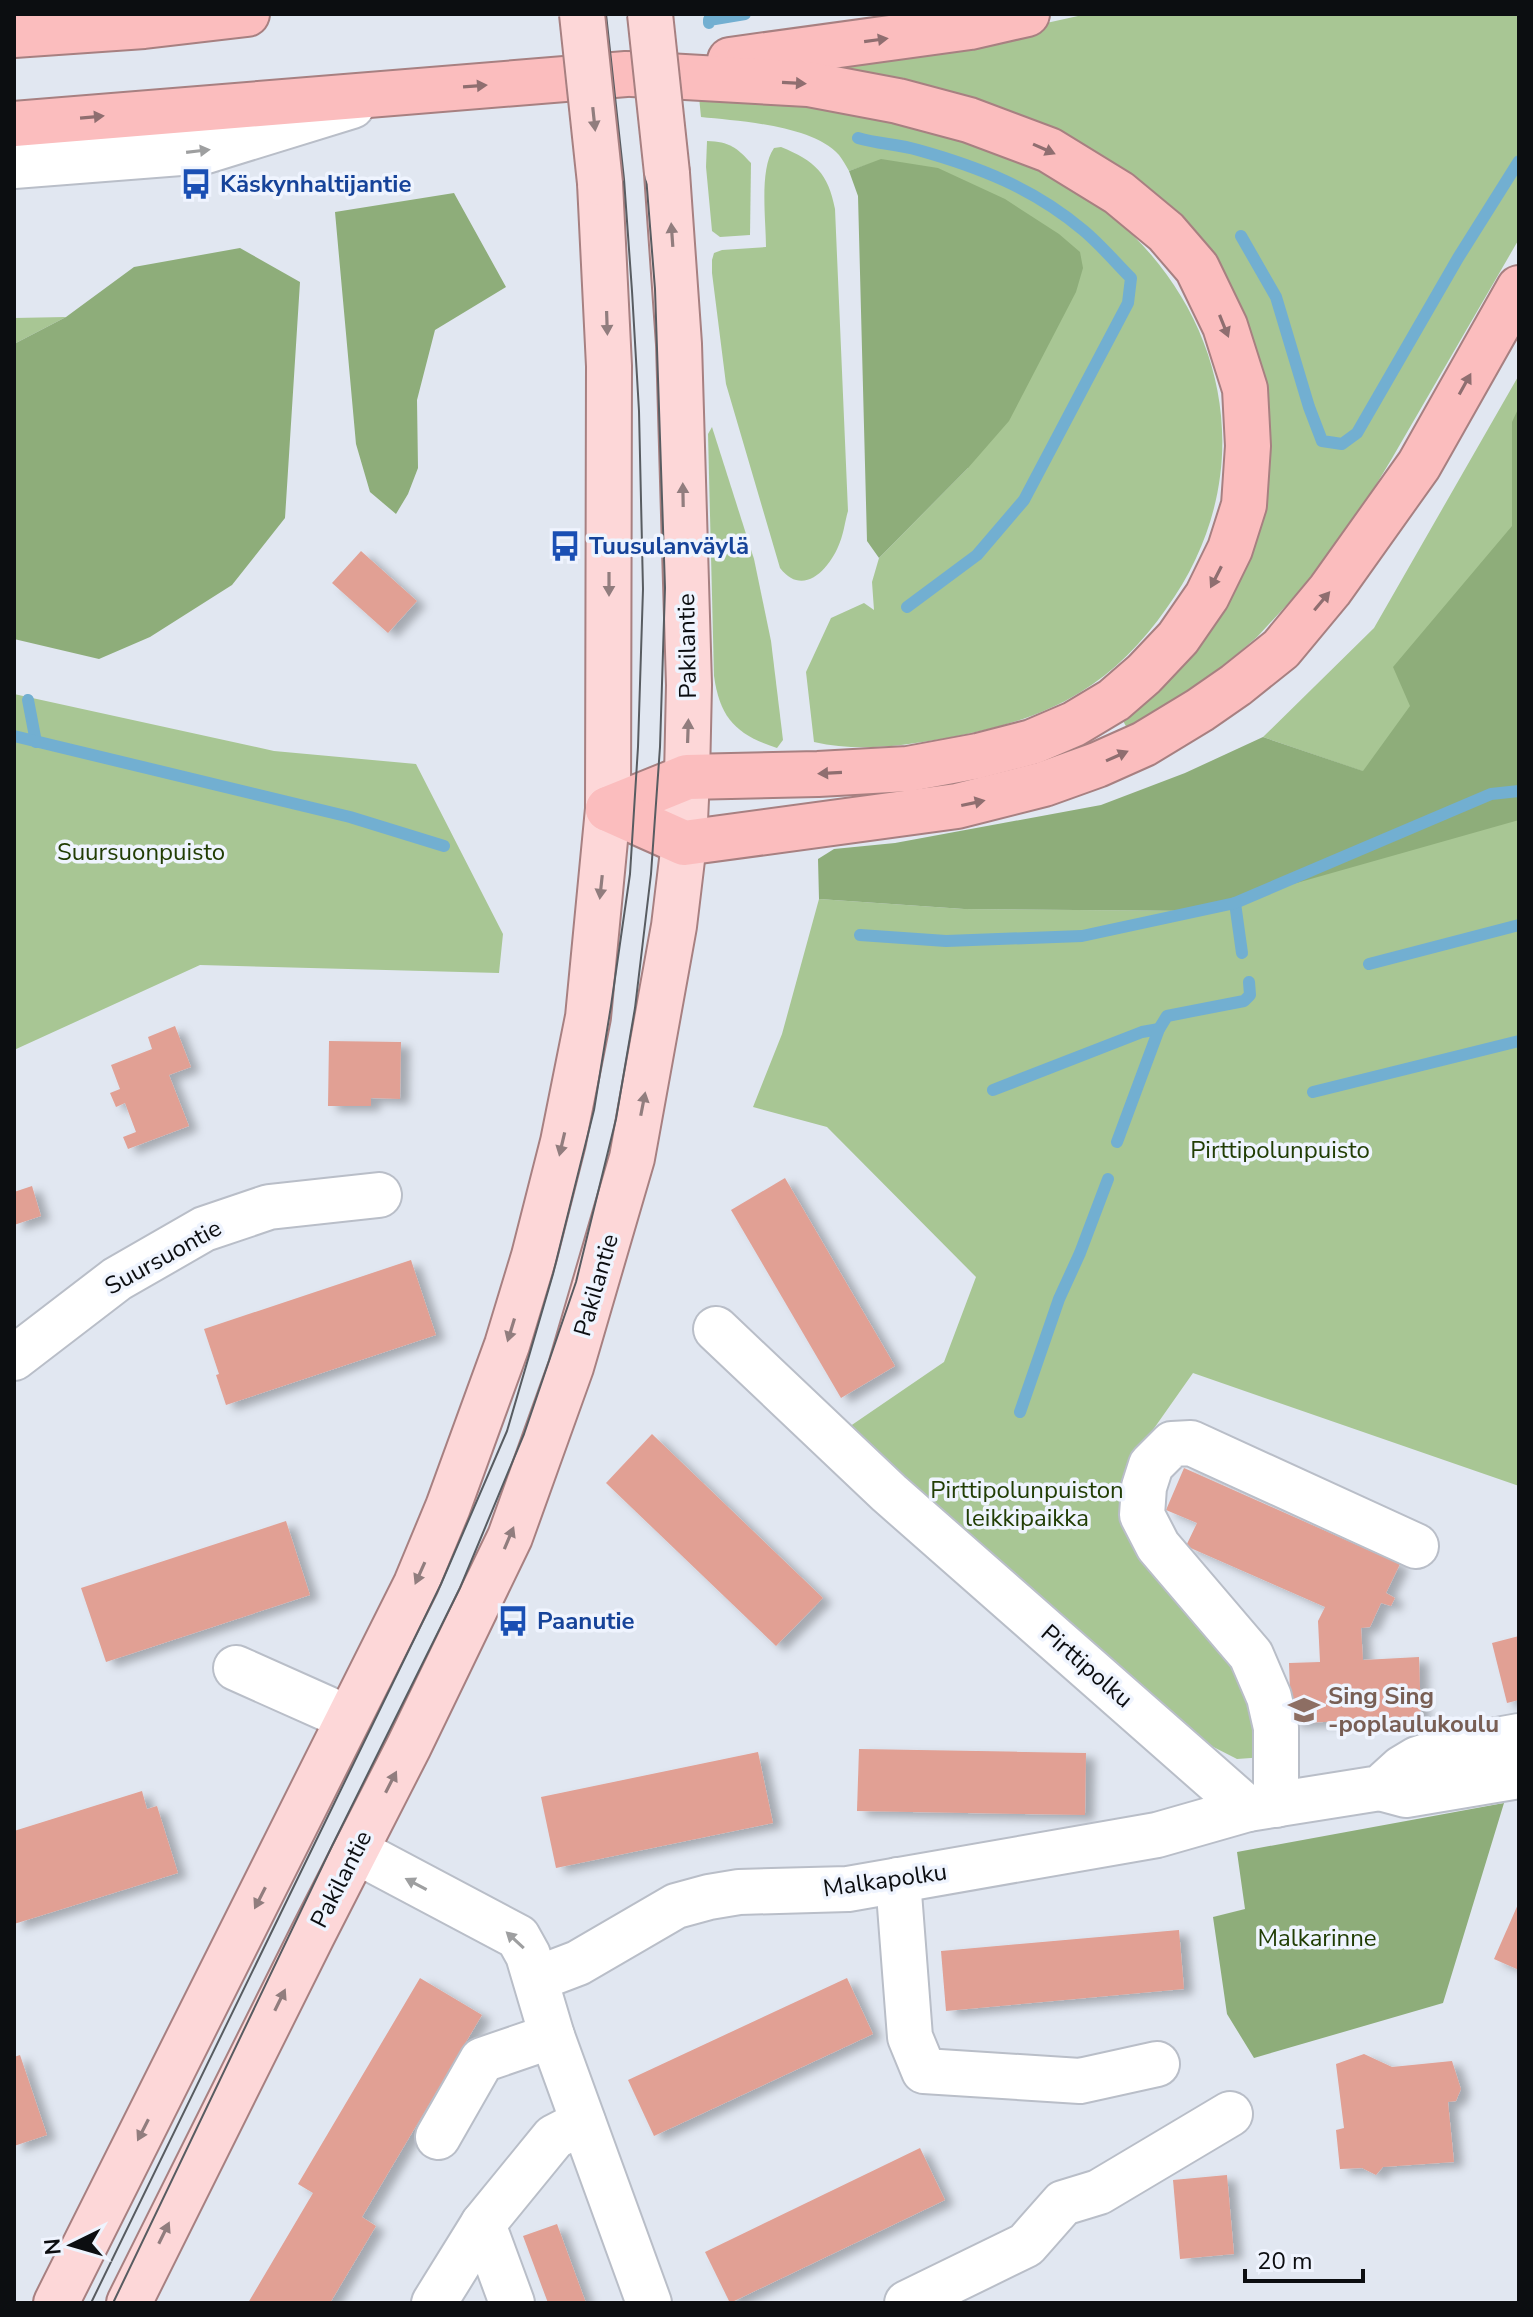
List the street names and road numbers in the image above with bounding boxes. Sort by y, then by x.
street label: Pakilantie [670,593,704,699]
street label: Suursuontie [99,1212,227,1302]
street label: Pakilantie [566,1230,626,1340]
street label: Pirttipolku [1034,1617,1140,1715]
street label: Pakilantie [303,1825,379,1933]
street label: Malkapolku [821,1855,949,1905]

